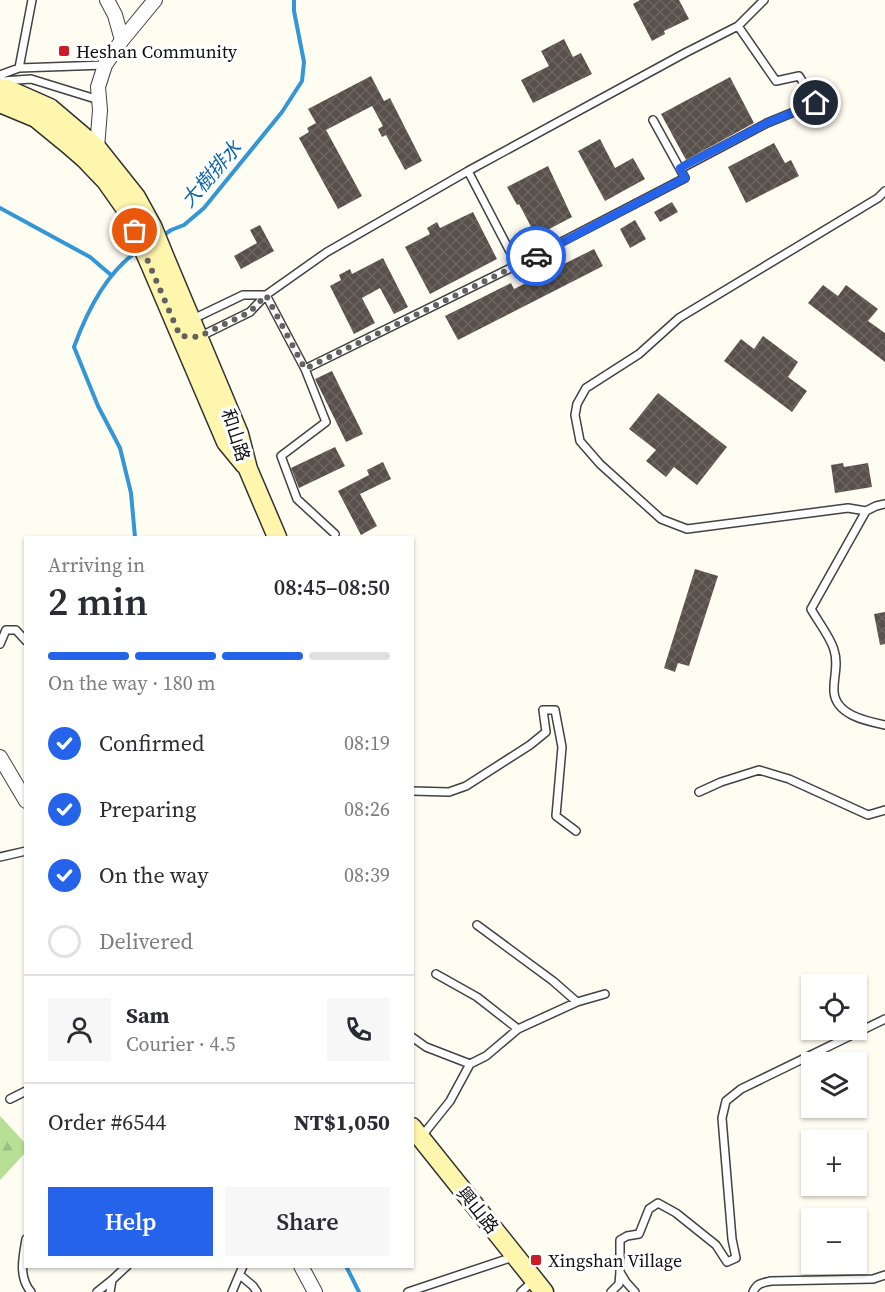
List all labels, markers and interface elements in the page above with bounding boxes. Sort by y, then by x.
place label: Heshan Community [76,39,238,64]
marker: Heshan Community [57,44,71,58]
pin [790,77,841,128]
icon: home [799,86,832,119]
water label: 大樹排水 [174,134,248,213]
pin [109,205,160,256]
icon: bag [118,214,151,247]
courier [506,226,566,286]
icon: car [520,240,553,273]
street label: 和山路 [216,405,256,465]
text: Arriving in [48,551,145,579]
text: 08:45–08:50 [274,572,390,602]
text: 2 min [48,575,148,628]
text: On the way · 180 m [48,669,215,697]
icon: check [48,727,81,760]
text: Confirmed [99,728,204,758]
text: 08:19 [344,729,390,757]
icon: check [48,793,81,826]
text: Preparing [99,794,196,824]
text: 08:26 [344,795,390,823]
icon: check [48,859,81,892]
text: On the way [99,860,208,890]
text: 08:39 [344,861,390,889]
text: Delivered [99,926,193,956]
map controls [801,974,867,1274]
button: locate [801,974,867,1040]
button: person [48,998,111,1061]
button: phone [327,998,390,1061]
text: Sam [126,1000,170,1030]
text: Courier · 4.5 [126,1030,235,1058]
button: layers [801,1052,867,1118]
text: Order #6544 [48,1107,166,1137]
text: NT$1,050 [294,1107,390,1137]
button: + [801,1130,867,1196]
street label: 興山路 [451,1181,505,1239]
button: Help [48,1187,213,1256]
button: Share [225,1187,390,1256]
button: − [801,1208,867,1274]
place label: Xingshan Village [548,1248,682,1273]
marker: Xingshan Village [529,1253,543,1267]

